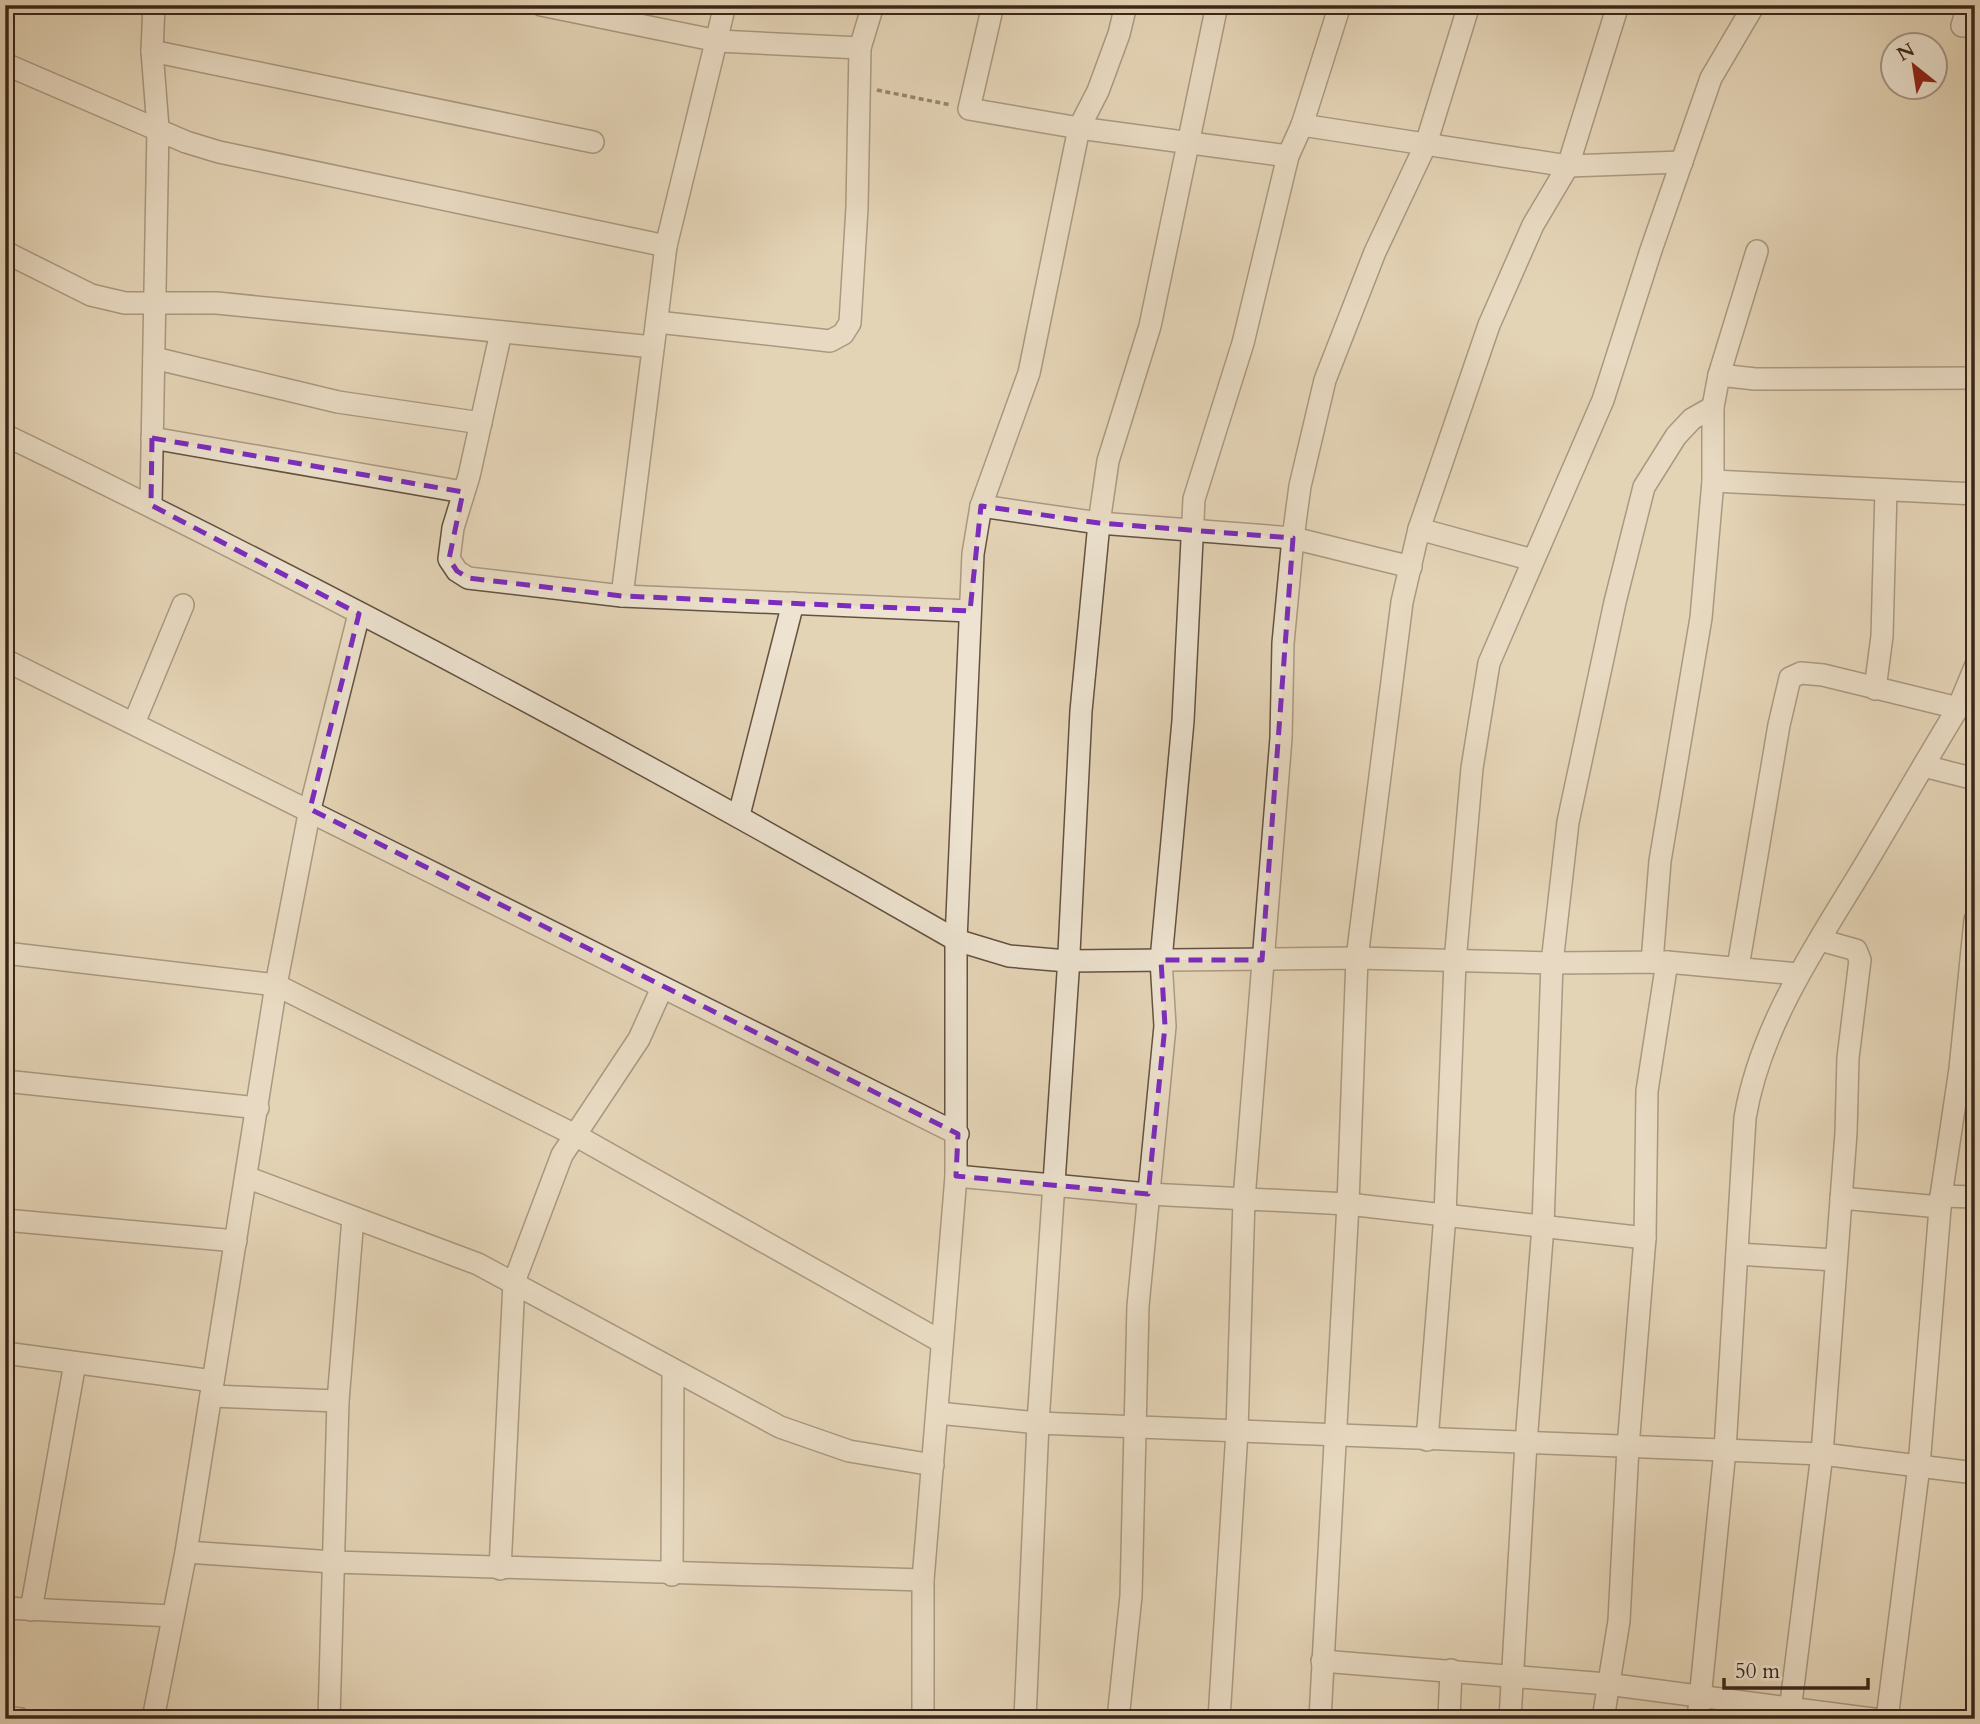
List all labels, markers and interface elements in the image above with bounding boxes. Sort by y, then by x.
north arrow [1878,32,1948,102]
text: N [1892,37,1920,68]
scale bar [1724,1647,1868,1691]
text: 50 m [1735,1657,1780,1686]

